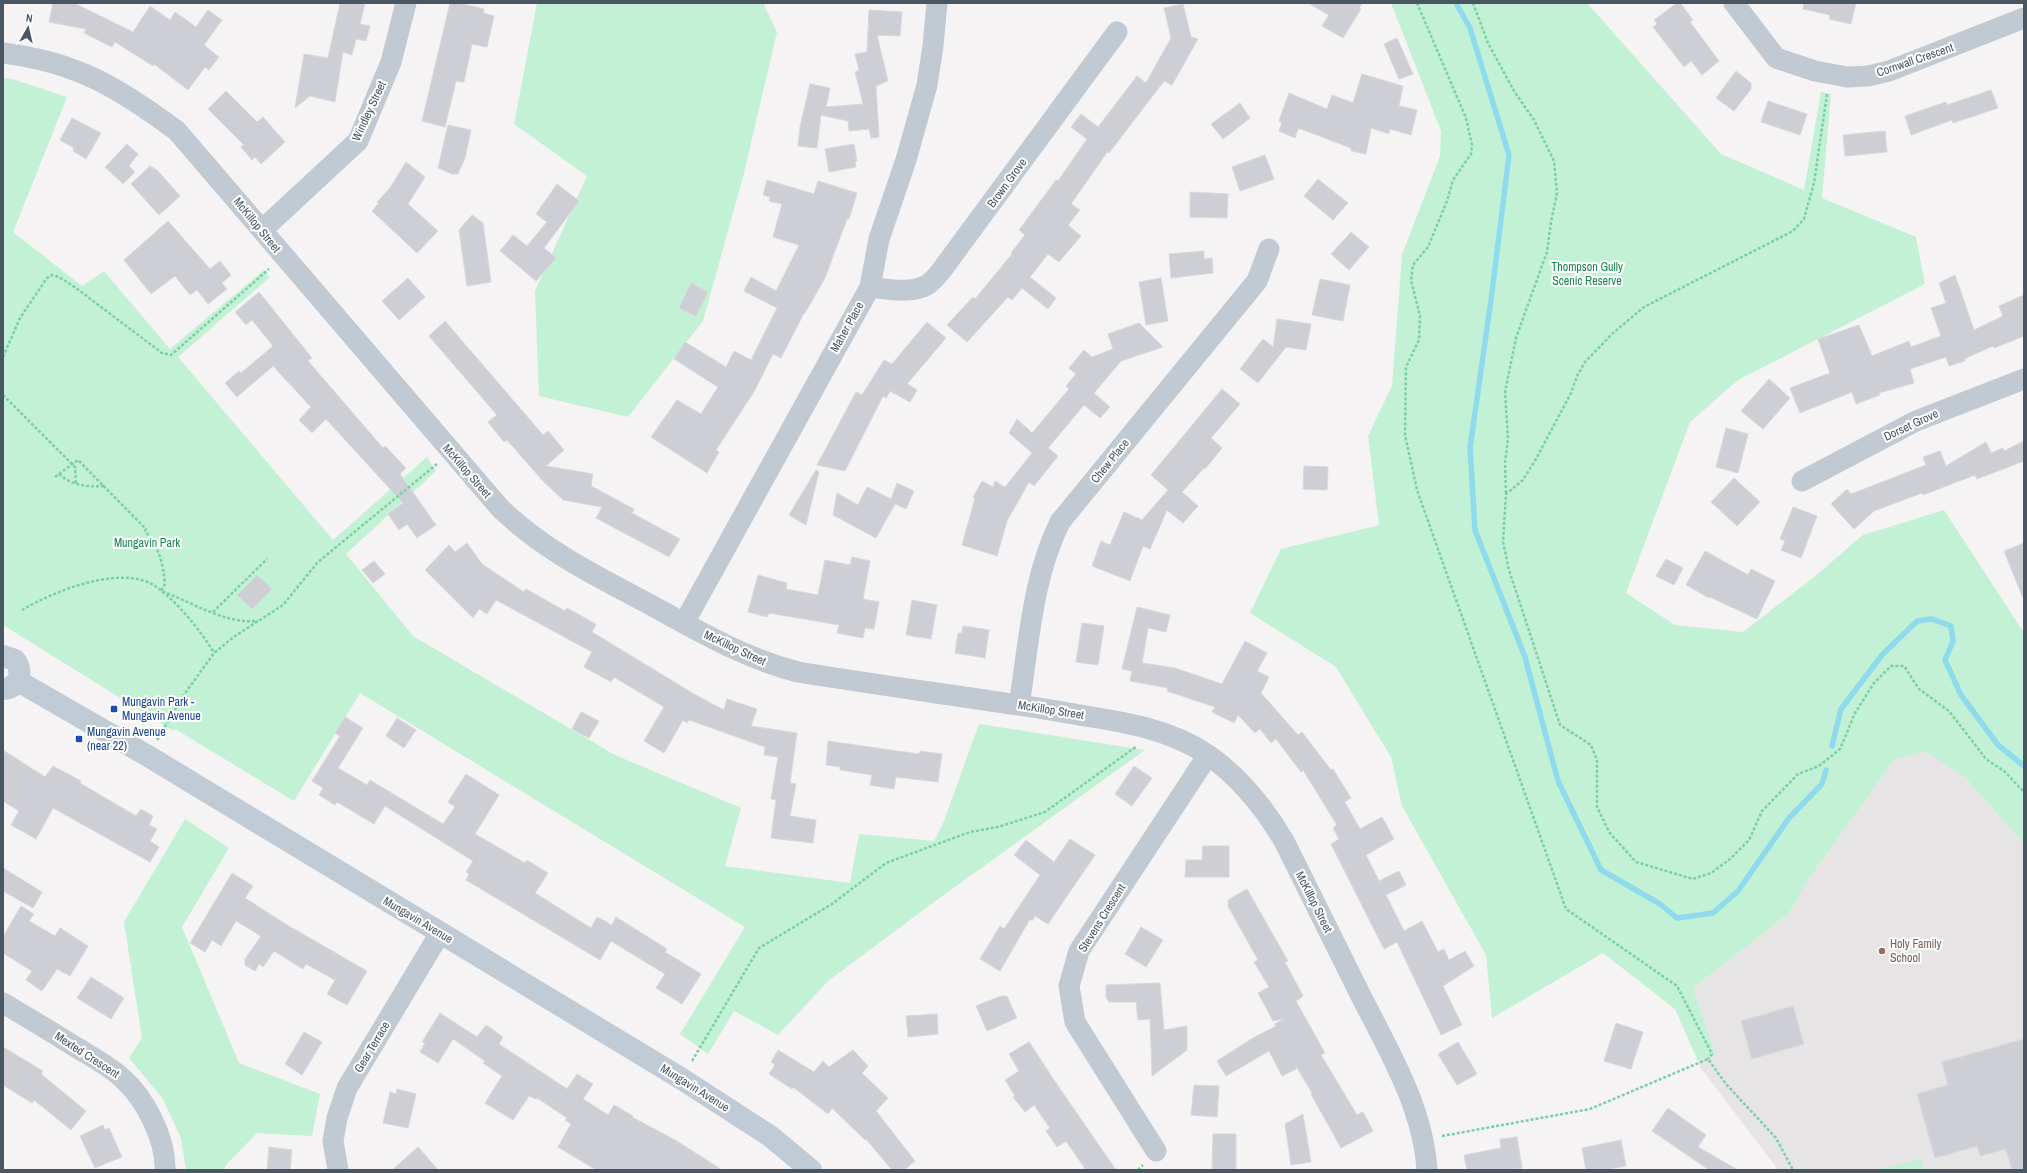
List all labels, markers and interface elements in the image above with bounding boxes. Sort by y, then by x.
north arrow [8,8,48,48]
text: N [25,11,34,25]
street label: Cornwall Crescent [1874,39,1956,81]
street label: Windley Street [348,78,390,144]
street label: Brown Grove [984,155,1030,211]
street label: McKillop Street [230,194,284,256]
park label: Thompson Gully Scenic Reserve [1551,259,1623,289]
street label: Maher Place [827,299,867,355]
street label: Dorset Grove [1881,405,1941,445]
street label: Chew Place [1087,436,1133,486]
street label: McKillop Street [439,441,495,502]
park label: Mungavin Park [114,535,180,551]
street label: McKillop Street [701,627,769,669]
place label: Mungavin Park - Mungavin Avenue [122,694,201,724]
street label: McKillop Street [1017,697,1085,723]
marker: Mungavin Park - Mungavin Avenue [109,704,119,714]
place label: Mungavin Avenue (near 22) [87,724,166,754]
marker: Mungavin Avenue (near 22) [74,734,84,744]
street label: McKillop Street [1292,869,1336,936]
street label: Stevens Crescent [1075,881,1130,955]
street label: Mungavin Avenue [380,893,456,947]
place label: Holy Family School [1890,936,1942,966]
marker: Holy Family School [1877,946,1887,956]
street label: Gear Terrace [350,1018,394,1076]
street label: Mexted Crescent [51,1028,123,1082]
street label: Mungavin Avenue [657,1060,733,1116]

